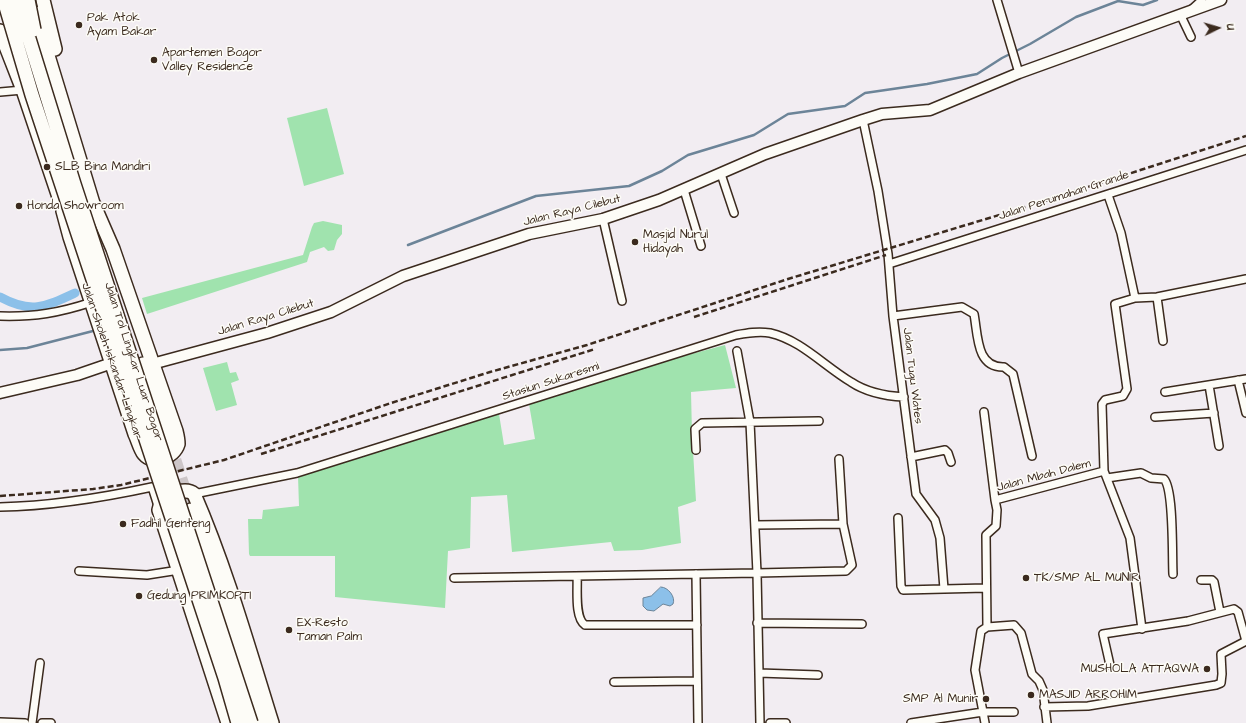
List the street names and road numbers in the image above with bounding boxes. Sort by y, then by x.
street label: Jalan Perumahan Grande [997,168,1131,224]
street label: Jalan Raya Cilebut [522,192,622,230]
street label: Jalan Sholeh Iskandar Lingkar [77,281,145,441]
street label: Jalan Tol Lingkar Luar Bogor [100,281,166,443]
street label: Jalan Raya Cilebut [216,297,316,339]
street label: Jalan Tugu Wates [899,327,925,425]
street label: Stasiun Sukaresmi [501,360,601,404]
street label: Jalan Mbah Dalem [996,457,1092,495]

